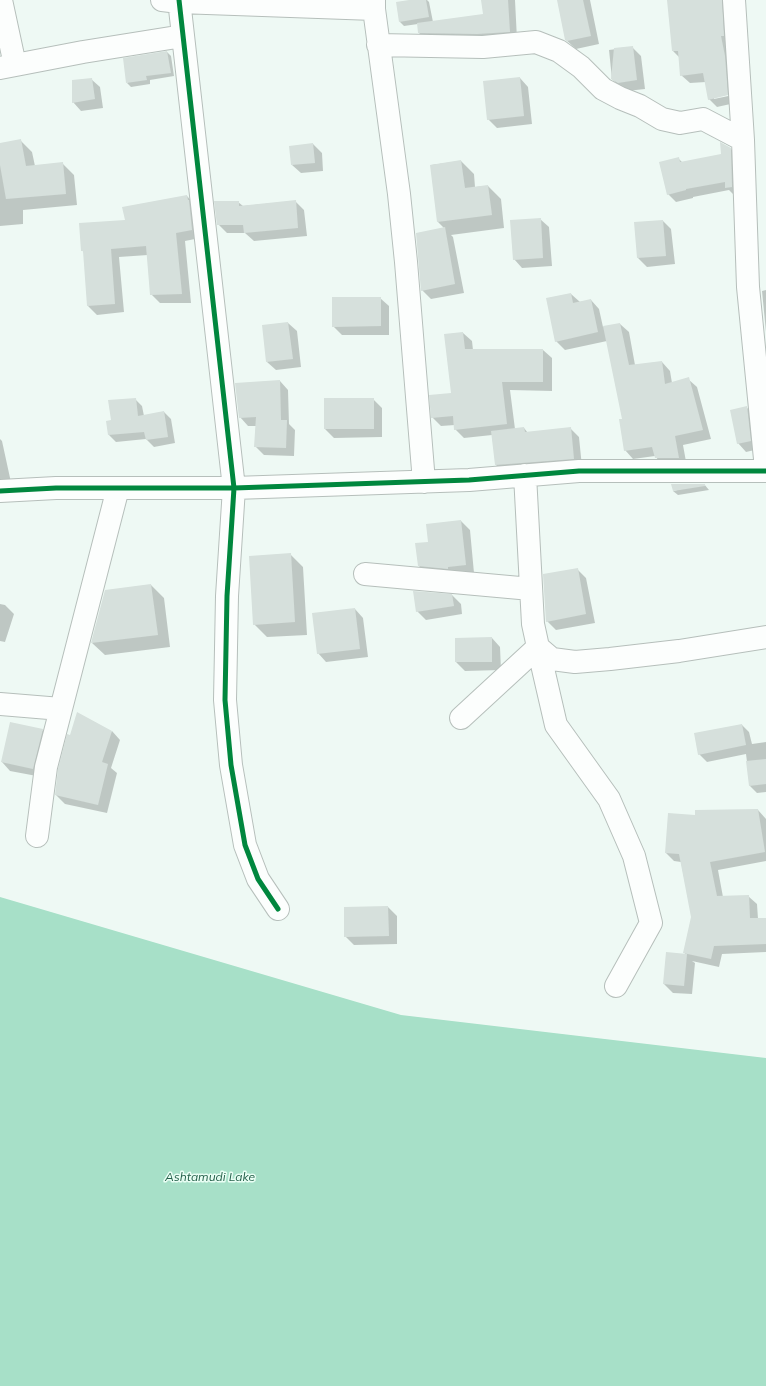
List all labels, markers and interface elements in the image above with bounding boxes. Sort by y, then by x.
water label: Ashtamudi Lake [165,1170,255,1184]

